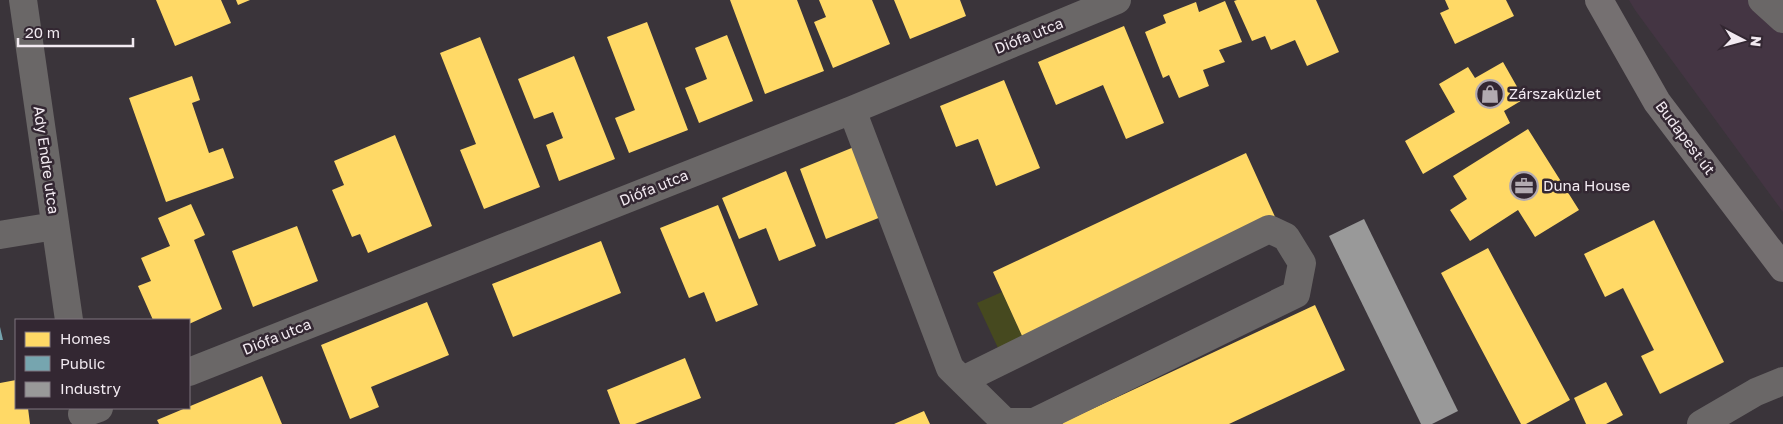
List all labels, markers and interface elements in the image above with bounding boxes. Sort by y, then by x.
street label: Diófa utca [992,13,1066,57]
scale bar [18,15,132,47]
north arrow [1718,15,1768,65]
text: 20 m [25,23,60,41]
text: N [1747,35,1765,48]
shop icon: Zárszaküzlet [1475,79,1505,109]
place label: Zárszaküzlet [1509,84,1601,102]
street label: Budapest út [1652,97,1719,178]
street label: Ady Endre utca [31,105,63,215]
street label: Diófa utca [617,165,691,209]
office icon: Duna House [1509,171,1539,201]
place label: Duna House [1543,176,1630,194]
street label: Diófa utca [240,314,314,358]
legend [15,319,190,409]
text: Homes [60,329,110,347]
text: Public [60,354,105,372]
text: Industry [60,379,121,397]

